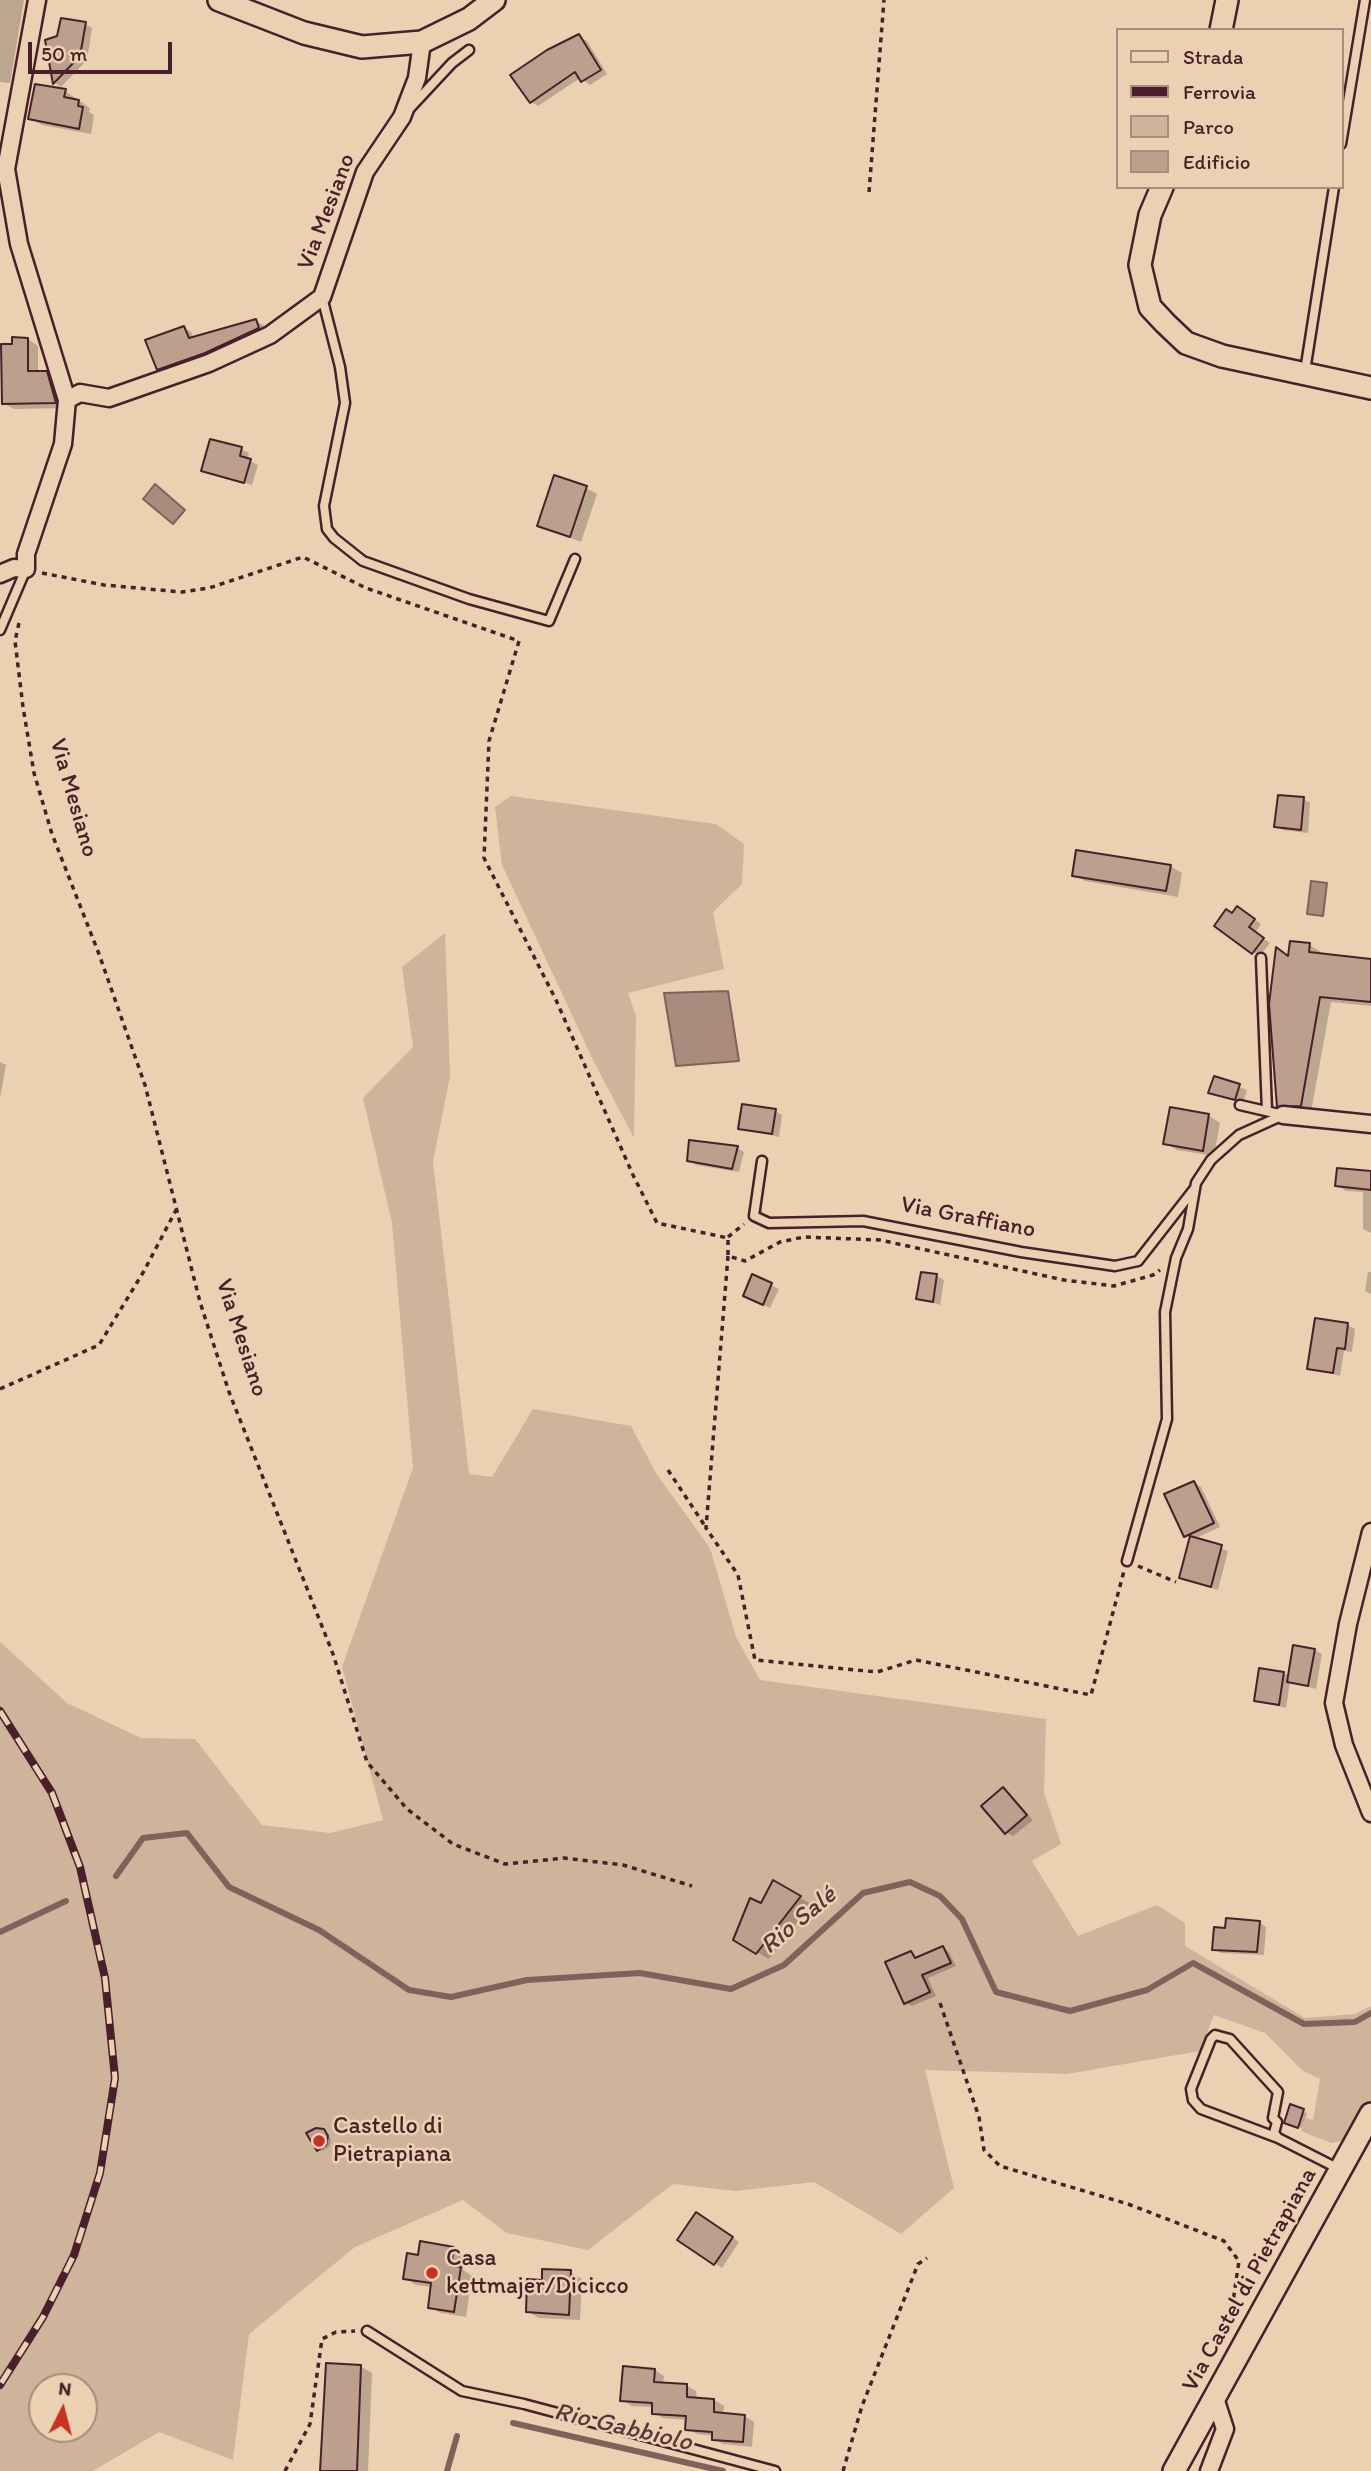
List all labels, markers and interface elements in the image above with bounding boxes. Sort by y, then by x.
scale bar [32,28,175,72]
legend [1116,28,1343,189]
text: 50 m [41,41,87,66]
text: Strada [1183,44,1243,69]
text: Ferrovia [1183,79,1256,104]
text: Parco [1183,114,1234,139]
text: Edificio [1183,149,1251,174]
street label: Via Mesiano [292,150,362,274]
street label: Via Mesiano [42,735,104,861]
street label: Via Graffiano [898,1191,1038,1245]
street label: Via Mesiano [208,1275,274,1401]
water label: Rio Salé [755,1880,843,1962]
place label: Castello di Pietrapiana [333,2113,451,2169]
marker: Castello di Pietrapiana [311,2133,327,2149]
street label: Via Castel di Pietrapiana [1176,2163,1324,2397]
place label: Casa kettmajer/Dicicco [446,2245,629,2301]
marker: Casa kettmajer/Dicicco [424,2265,440,2281]
north arrow [28,2373,98,2443]
text: N [57,2376,73,2401]
water label: Rio Gabbiolo [551,2397,695,2459]

